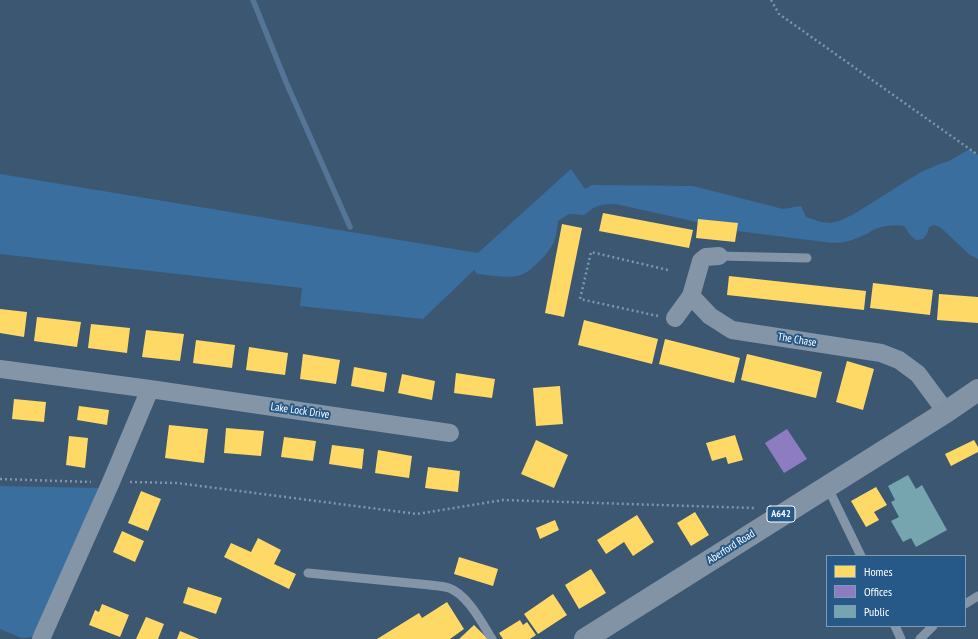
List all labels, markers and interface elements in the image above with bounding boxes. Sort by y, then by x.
street label: The Chase [777,330,817,350]
street label: Lake Lock Drive [270,400,330,422]
road number: A642 [767,506,795,522]
street label: Aberford Road [705,527,757,567]
legend [826,555,966,627]
text: Homes [864,564,892,579]
text: Offices [864,584,892,599]
text: Public [864,604,889,619]

